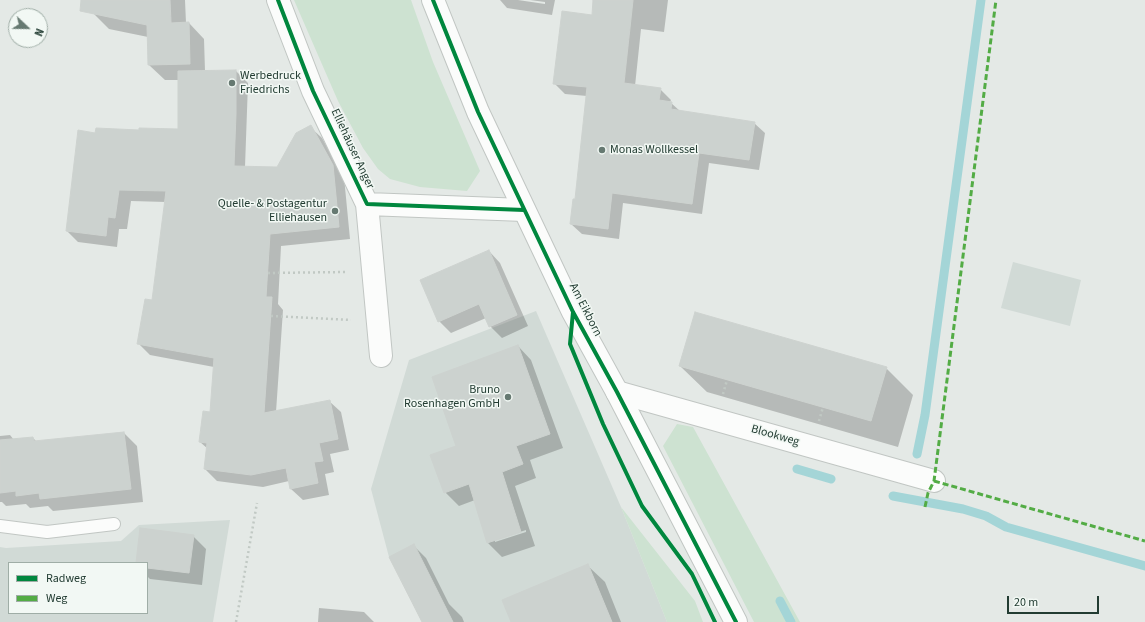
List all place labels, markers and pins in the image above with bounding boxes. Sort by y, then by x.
place label: Werbedruck Friedrichs [240,69,301,97]
marker: Werbedruck Friedrichs [227,78,237,88]
place label: Monas Wollkessel [610,143,698,157]
marker: Monas Wollkessel [597,145,607,155]
place label: Quelle- & Postagentur Elliehausen [218,197,327,225]
marker: Quelle- & Postagentur Elliehausen [330,206,340,216]
place label: Bruno Rosenhagen GmbH [404,383,500,411]
marker: Bruno Rosenhagen GmbH [503,392,513,402]

